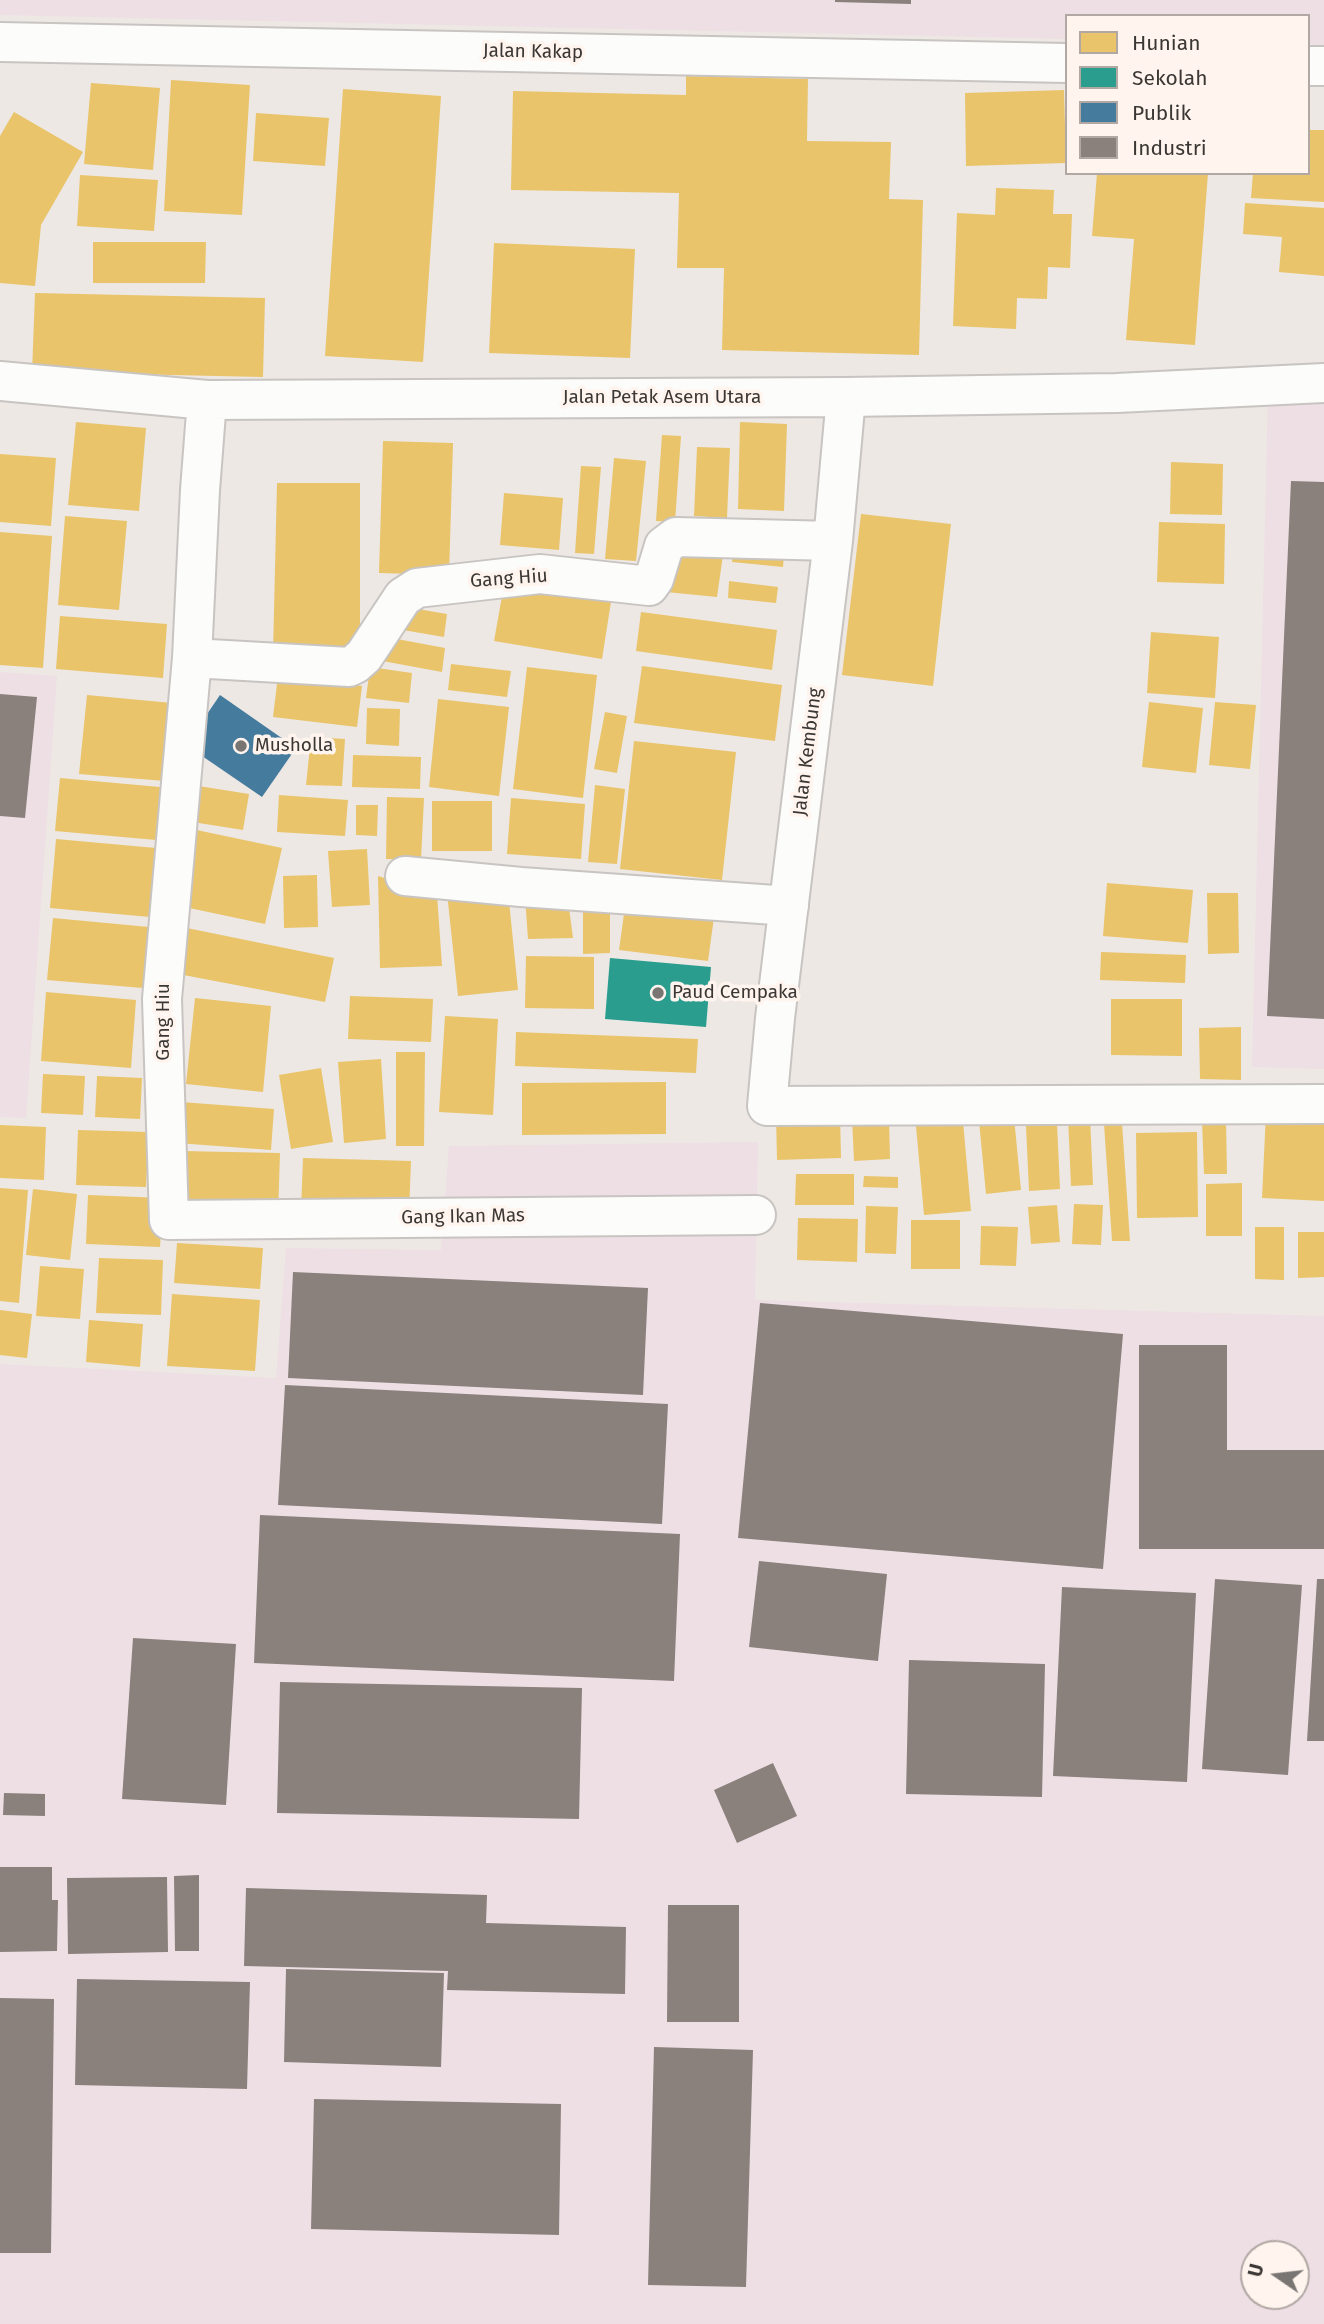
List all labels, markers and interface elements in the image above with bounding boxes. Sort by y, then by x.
legend [1065,14,1310,175]
text: Hunian [1132,30,1200,56]
street label: Jalan Kakap [483,40,583,64]
text: Sekolah [1132,65,1208,91]
text: Publik [1132,100,1191,126]
text: Industri [1132,135,1207,161]
street label: Jalan Petak Asem Utara [563,387,761,409]
street label: Gang Hiu [469,565,549,593]
street label: Jalan Kembung [789,687,827,817]
place label: Musholla [255,735,333,757]
marker: Musholla [233,738,249,754]
place label: Paud Cempaka [672,982,798,1004]
street label: Gang Hiu [153,983,175,1061]
marker: Paud Cempaka [650,985,666,1001]
street label: Gang Ikan Mas [401,1205,525,1229]
north arrow [1240,2240,1310,2310]
text: U [1243,2261,1269,2279]

